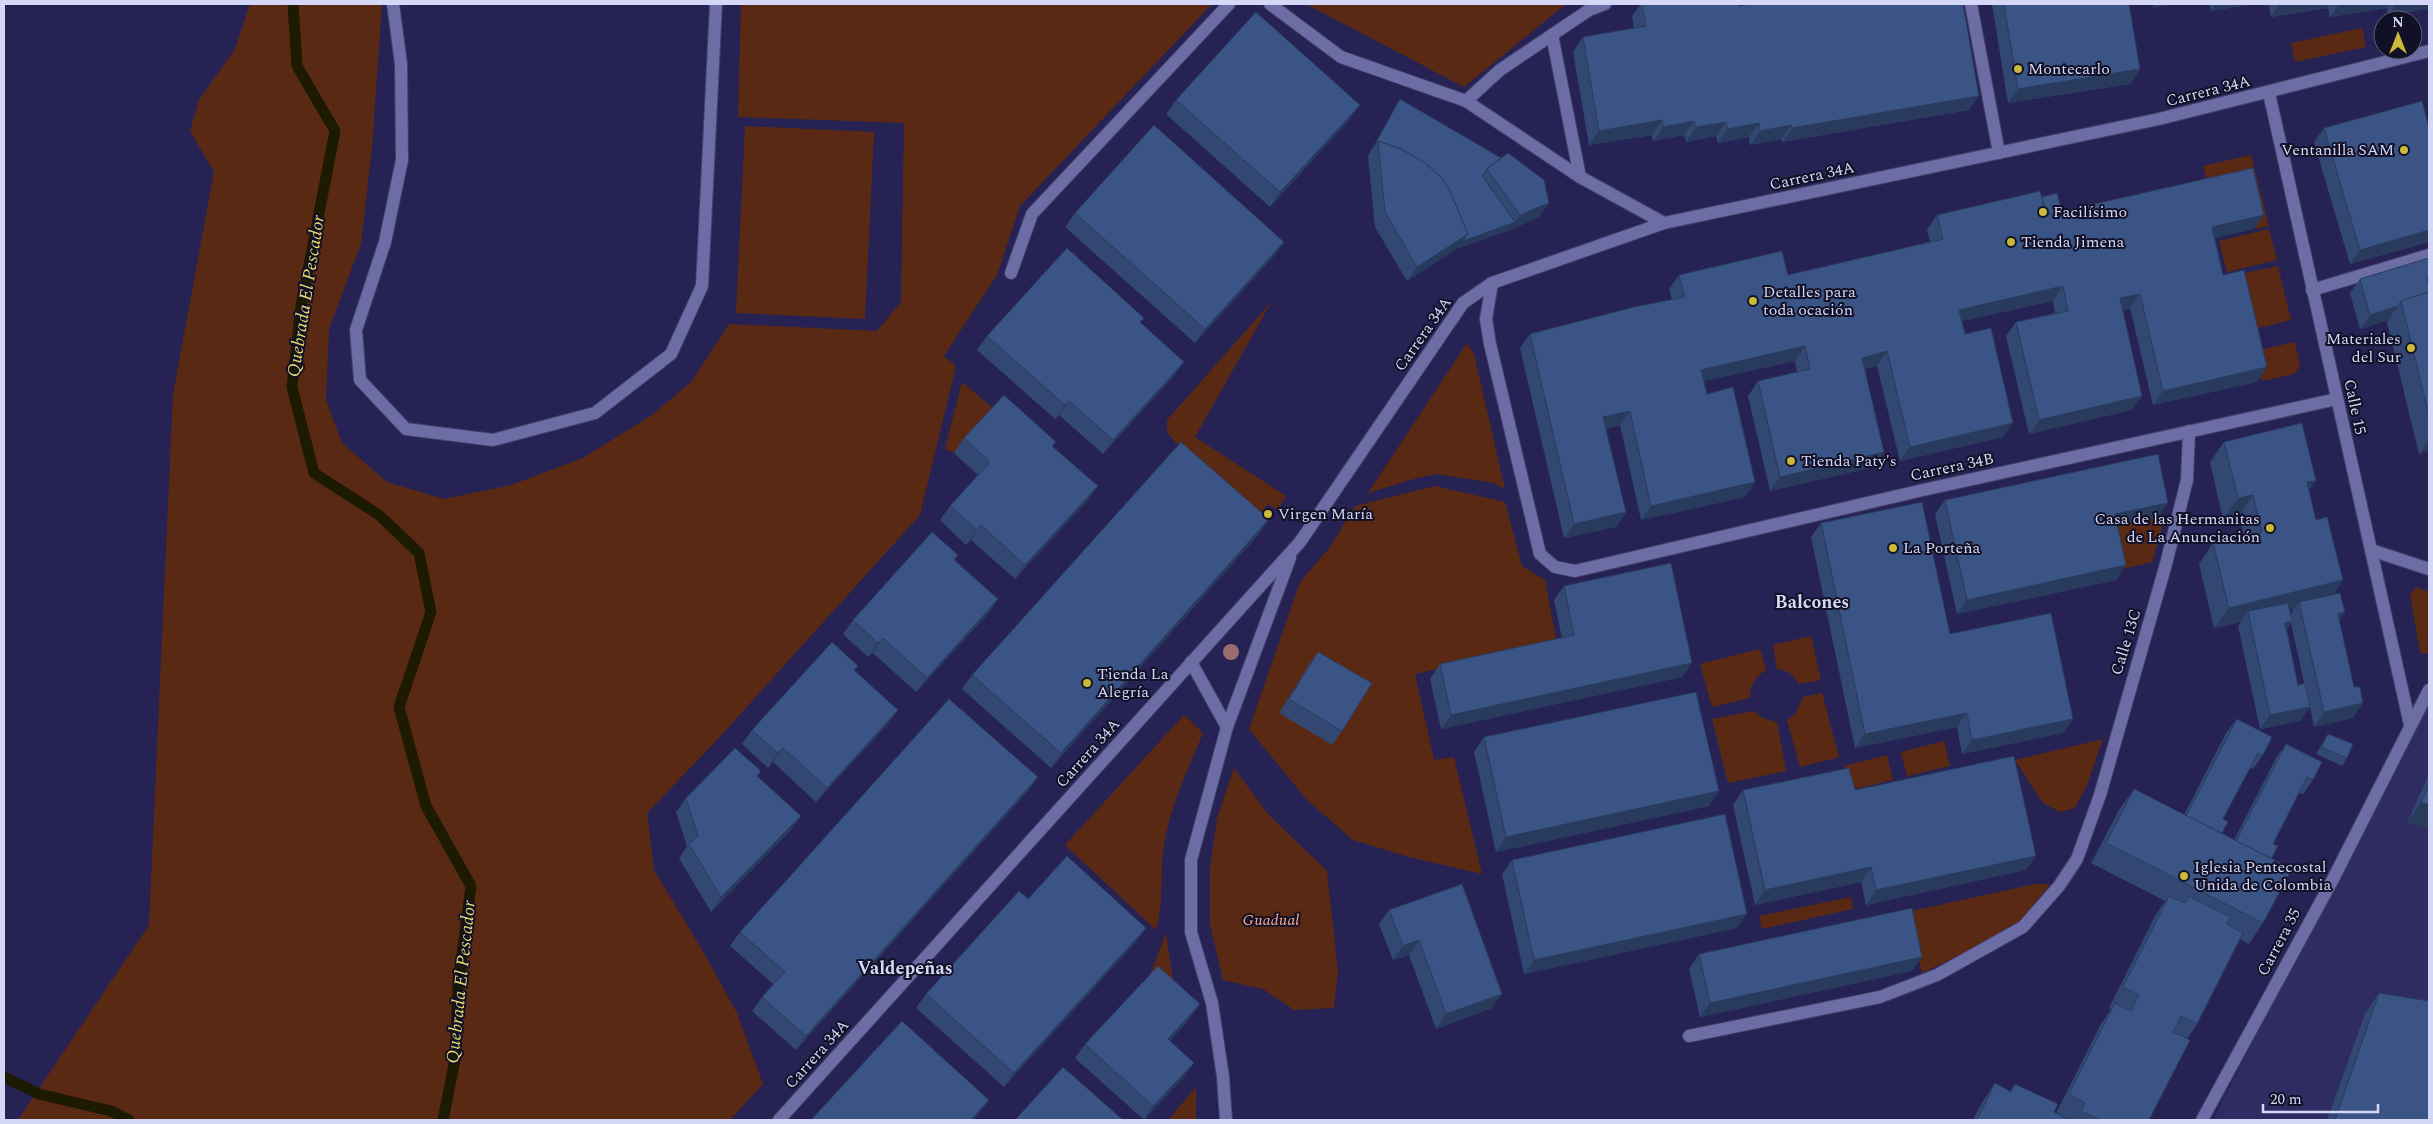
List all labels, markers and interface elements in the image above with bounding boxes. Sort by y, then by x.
north arrow [2373,10,2423,60]
text: N [2392,12,2404,33]
place label: Montecarlo [2028,57,2110,81]
marker: Montecarlo [2012,63,2024,75]
street label: Carrera 34A [2163,69,2253,113]
place label: Ventanilla SAM [2281,138,2394,162]
marker: Ventanilla SAM [2398,144,2410,156]
street label: Carrera 34A [1767,155,1857,197]
place label: Facilísimo [2053,200,2127,224]
marker: Facilísimo [2037,206,2049,218]
water label: Quebrada El Pescador [280,212,332,379]
place label: Tienda Jimena [2021,230,2124,254]
marker: Tienda Jimena [2005,236,2017,248]
place label: Detalles para toda ocación [1763,280,1856,322]
street label: Carrera 34A [1388,292,1458,376]
marker: Detalles para toda ocación [1747,295,1759,307]
place label: Materiales del Sur [2326,327,2401,369]
marker: Materiales del Sur [2405,342,2417,354]
street label: Calle 15 [2337,377,2373,437]
street label: Carrera 34B [1908,446,1996,488]
place label: Tienda Paty's [1801,449,1897,473]
marker: Tienda Paty's [1785,455,1797,467]
place label: Virgen María [1278,502,1373,526]
place label: Casa de las Hermanitas de La Anunciación [2094,507,2260,549]
marker: Virgen María [1262,508,1274,520]
marker: Casa de las Hermanitas de La Anunciación [2264,522,2276,534]
place label: La Porteña [1903,536,1980,560]
marker: La Porteña [1887,542,1899,554]
district label: Balcones [1775,589,1849,616]
street label: Calle 13C [2105,606,2147,678]
place label: Tienda La Alegría [1097,662,1169,704]
marker: Tienda La Alegría [1081,677,1093,689]
street label: Carrera 34A [1050,713,1126,793]
place label: Iglesia Pentecostal Unida de Colombia [2194,855,2331,897]
marker: Iglesia Pentecostal Unida de Colombia [2178,870,2190,882]
water label: Quebrada El Pescador [439,898,483,1065]
street label: Carrera 35 [2251,904,2307,980]
park label: Guadual [1243,908,1299,932]
district label: Valdepeñas [857,955,953,982]
street label: Carrera 34A [779,1014,855,1094]
scale bar [2263,1082,2378,1114]
text: 20 m [2270,1088,2302,1111]

